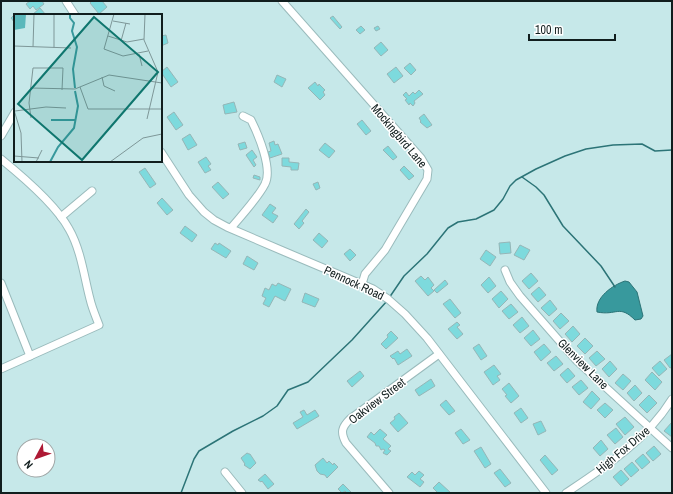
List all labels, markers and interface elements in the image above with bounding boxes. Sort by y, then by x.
inset map [14,14,162,162]
scale bar [529,16,615,42]
text: 100 m [535,22,562,38]
street label: Mockingbird Lane [368,101,430,171]
street label: Pennock Road [321,262,387,304]
street label: Glenview Lane [554,335,612,393]
street label: Oakview Street [345,374,409,428]
street label: High Fox Drive [593,423,653,477]
north arrow [16,438,56,478]
text: N [21,458,36,472]

